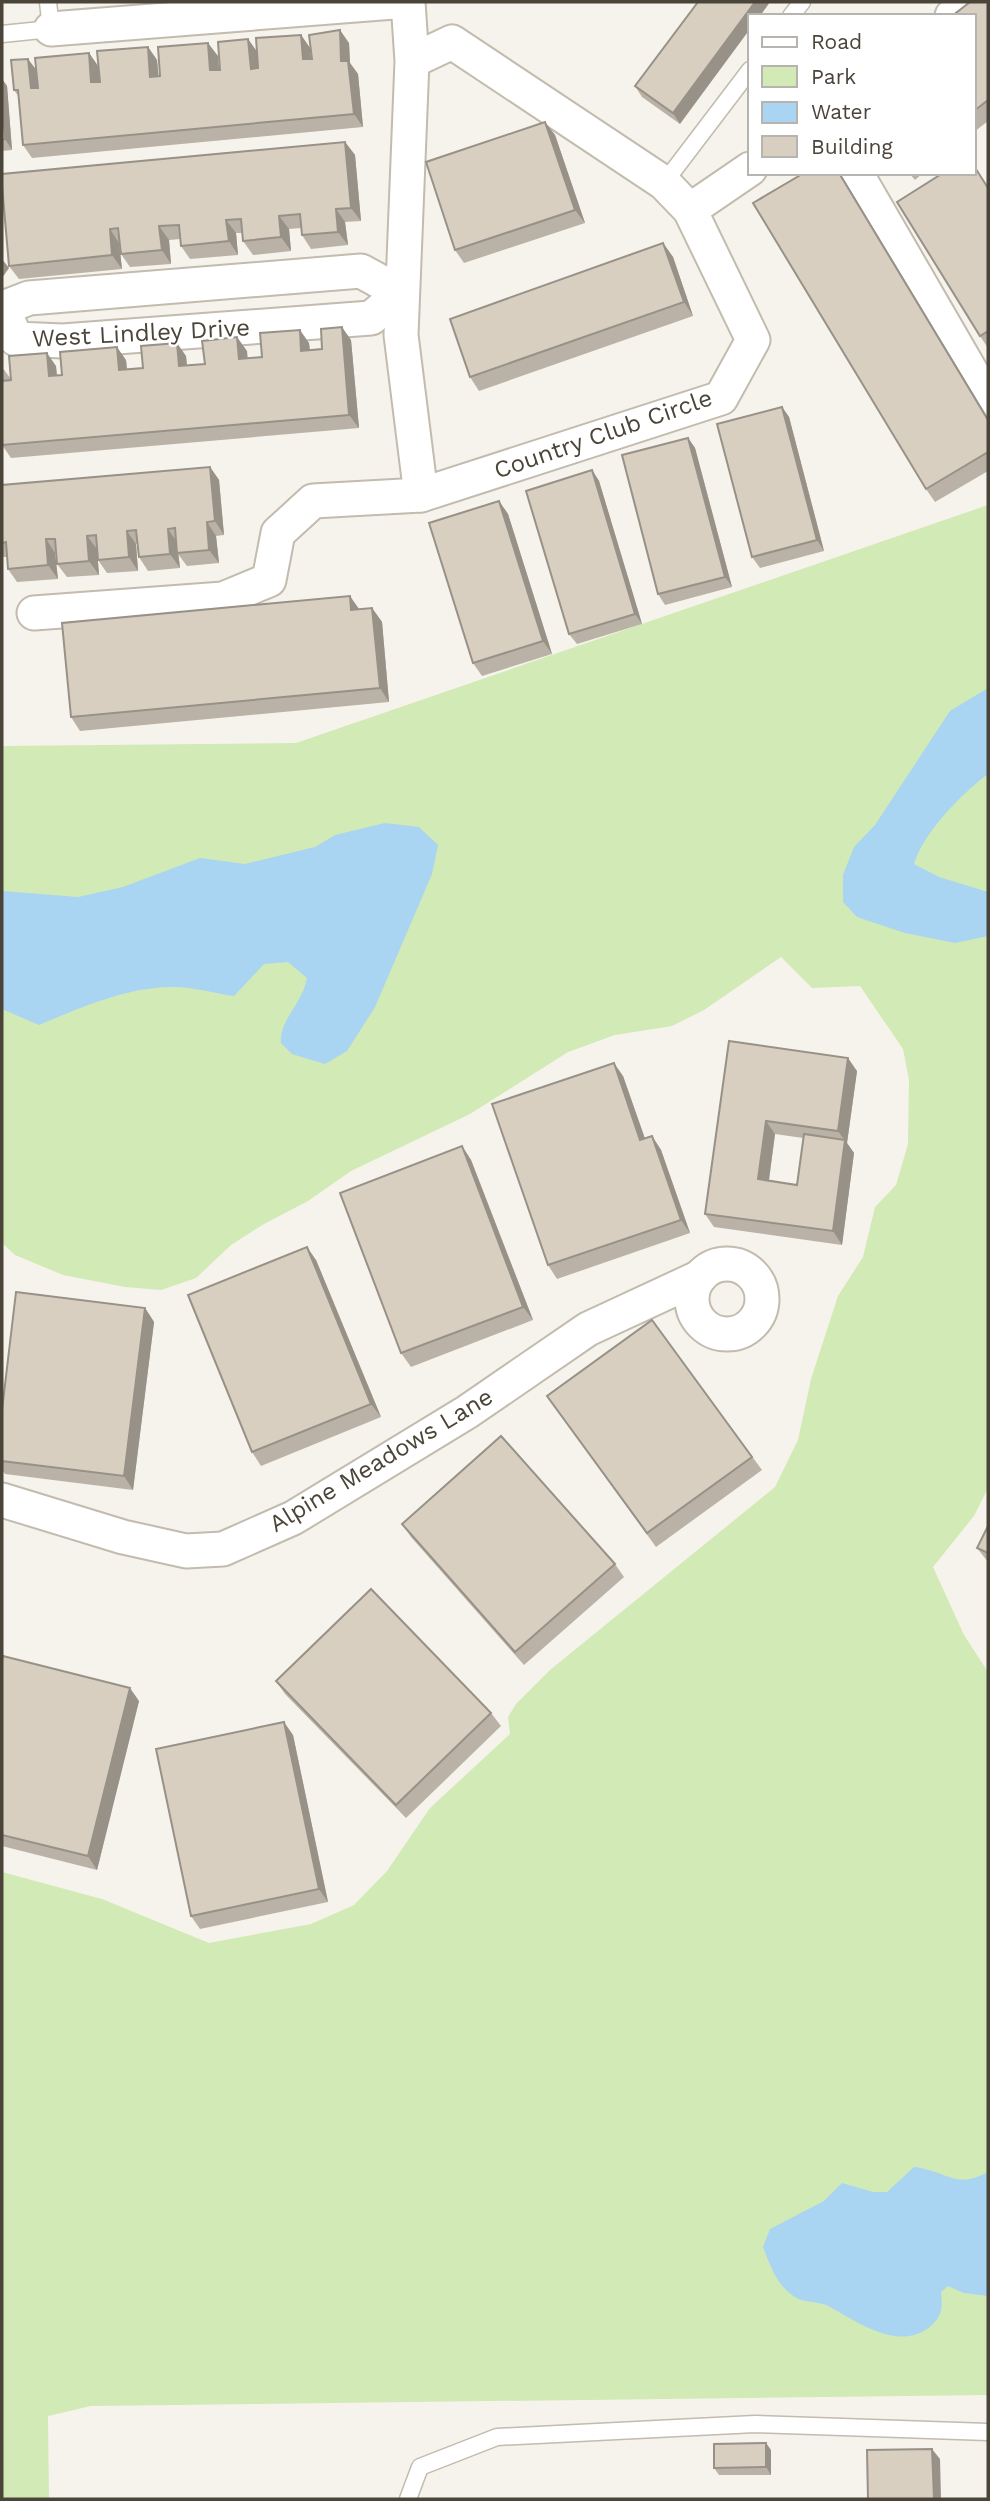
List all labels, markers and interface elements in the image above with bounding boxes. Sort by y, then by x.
legend [748,14,976,175]
text: Road [811,29,862,54]
text: Park [811,64,856,89]
text: Water [811,99,872,124]
text: Building [811,134,893,159]
street label: West Lindley Drive [31,313,251,353]
street label: Country Club Circle [490,383,716,485]
street label: Alpine Meadows Lane [264,1382,498,1538]

